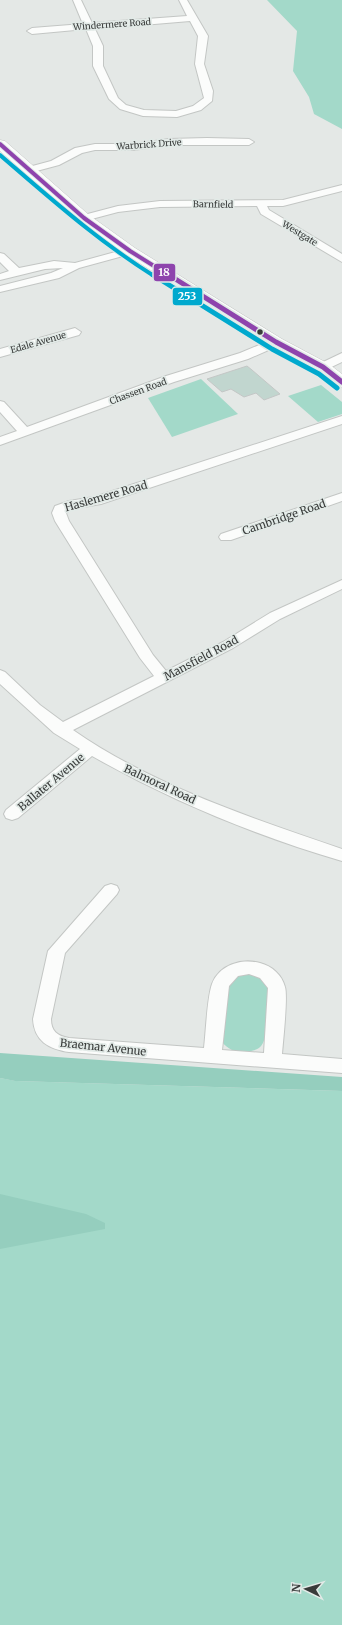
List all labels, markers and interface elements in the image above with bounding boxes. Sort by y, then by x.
street label: Windermere Road [72,16,152,32]
street label: Warbrick Drive [115,136,182,152]
street label: Barnfield [193,198,234,210]
street label: Westgate [279,218,320,248]
line badge: 18 [153,263,176,282]
text: 18 [158,265,170,279]
line badge: 253 [172,287,203,306]
text: 253 [178,289,196,303]
unlabelled marker [255,327,265,337]
street label: Edale Avenue [9,329,67,355]
street label: Chassen Road [108,375,169,406]
street label: Haslemere Road [63,477,149,515]
street label: Cambridge Road [240,496,328,538]
street label: Mansfield Road [161,632,241,683]
street label: Ballater Avenue [15,750,87,814]
street label: Balmoral Road [122,761,199,807]
street label: Braemar Avenue [59,1036,147,1059]
north arrow [286,1569,326,1609]
text: N [289,1583,303,1593]

